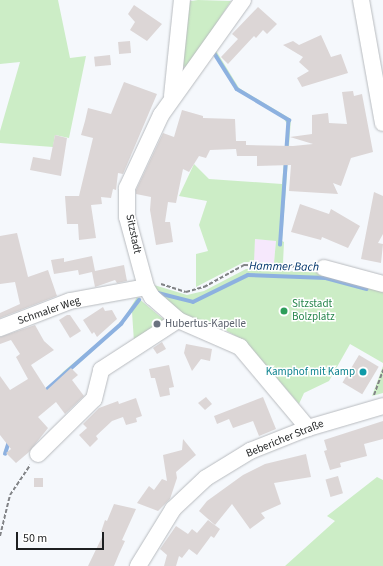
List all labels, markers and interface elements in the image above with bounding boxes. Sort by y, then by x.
street label: Sitzstadt [122,213,144,255]
water label: Hammer Bach [249,259,319,275]
street label: Schmaler Weg [16,294,82,328]
place label: Sitzstadt Bolzplatz [292,298,335,324]
marker: Sitzstadt Bolzplatz [279,306,289,316]
place label: Hubertus-Kapelle [165,317,246,331]
marker: Hubertus-Kapelle [152,319,162,329]
place label: Kamphof mit Kamp [266,365,355,379]
marker: Kamphof mit Kamp [358,367,368,377]
street label: Bebericher Straße [244,417,326,461]
scale bar [18,524,106,550]
text: 50 m [23,530,47,547]

